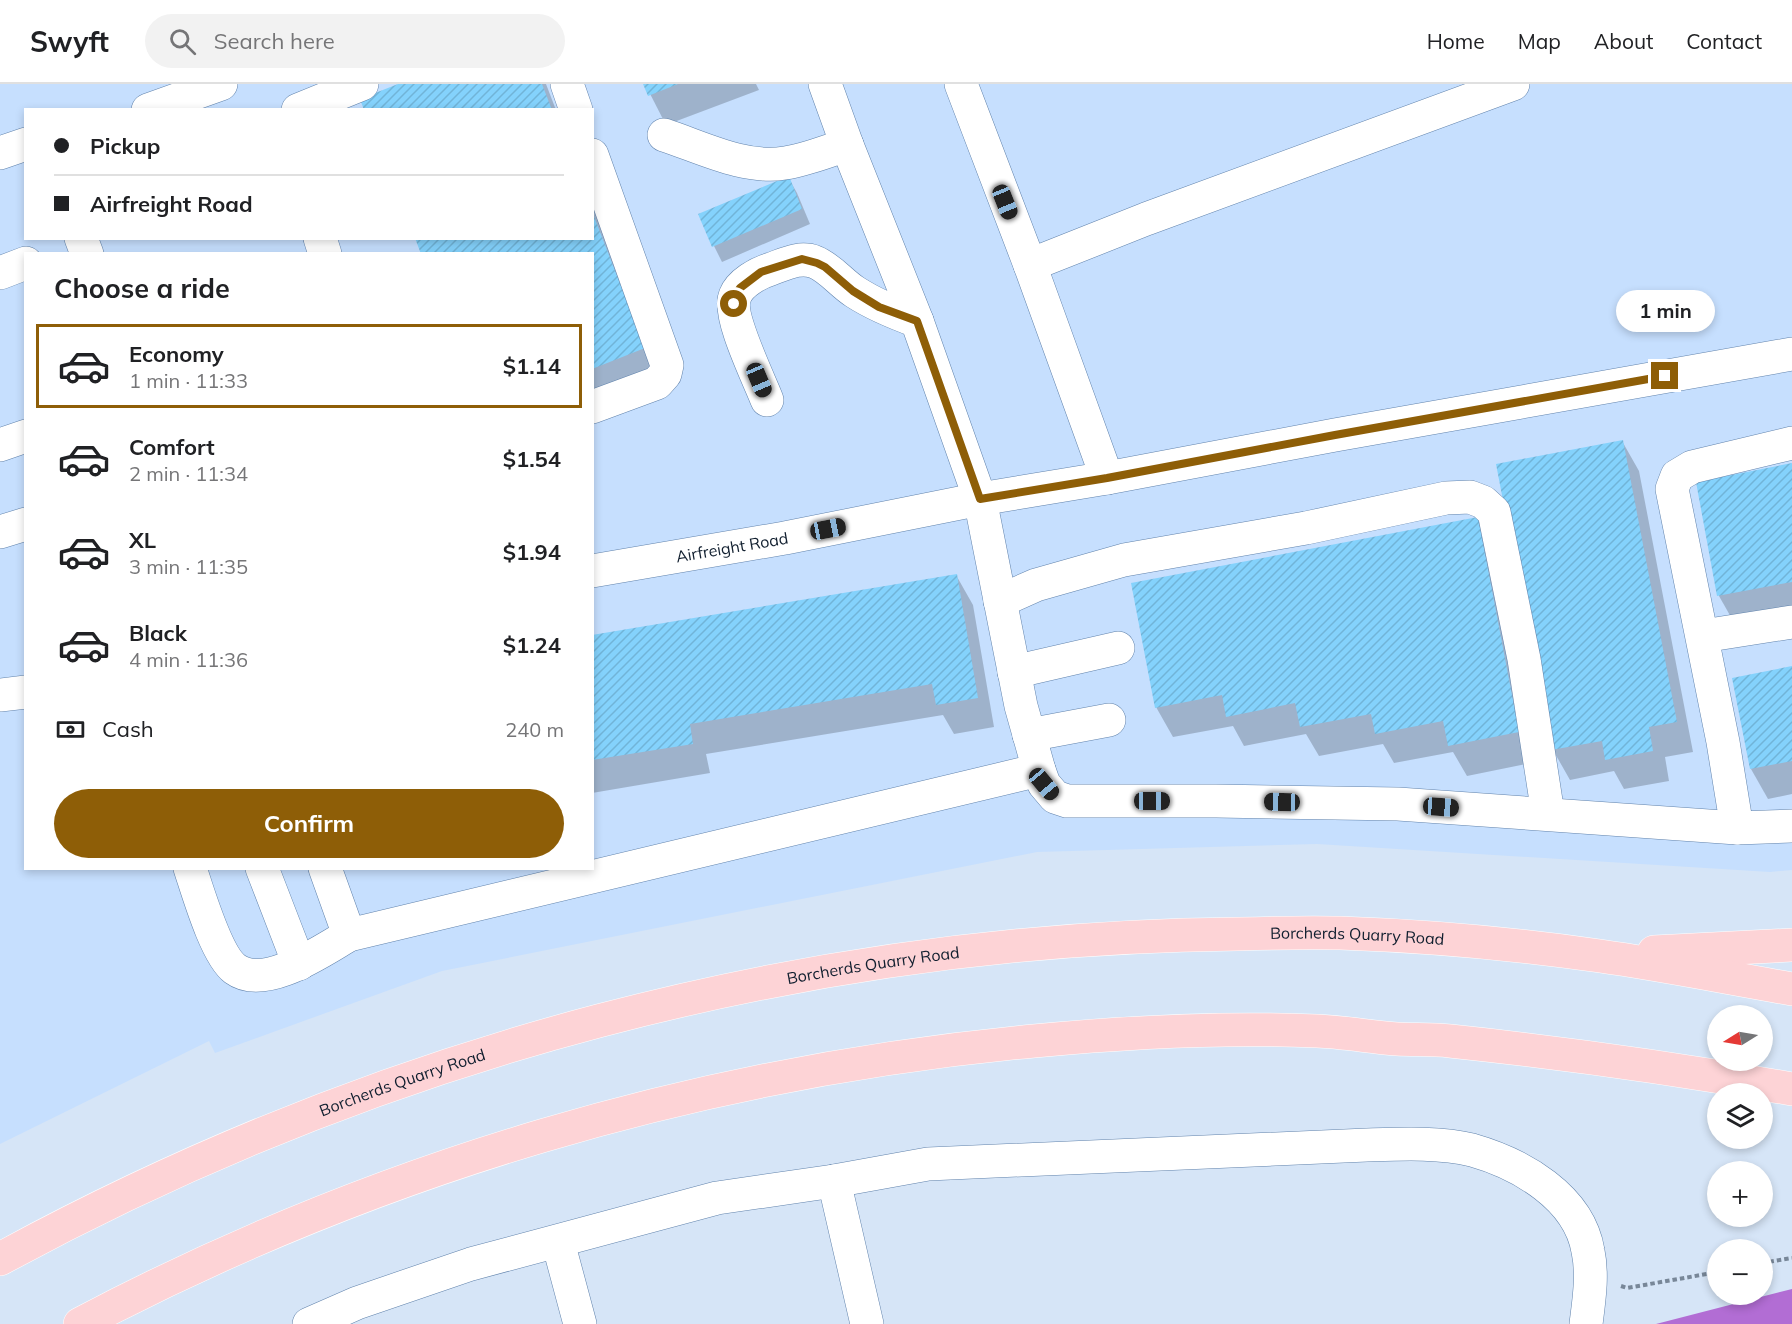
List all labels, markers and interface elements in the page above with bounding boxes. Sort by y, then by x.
search box [145,14,565,68]
text: Swyft [30,24,109,59]
icon: search [166,25,199,58]
text: Search here [214,27,335,55]
text: Home [1427,28,1485,54]
text: Map [1518,28,1561,54]
text: About [1594,28,1653,54]
text: Contact [1686,28,1762,54]
text: Pickup [90,132,160,160]
car [990,182,1020,222]
text: Airfreight Road [90,190,253,218]
text: Choose a ride [54,271,230,305]
callout: 1 min [1616,289,1714,331]
route start [720,290,747,317]
text: 1 min [1639,298,1692,323]
icon: car [57,339,111,393]
text: Economy [129,340,224,368]
text: $1.14 [503,352,561,380]
car [744,360,774,400]
route end [1651,362,1678,389]
text: 1 min · 11:33 [129,368,248,393]
icon: car [57,432,111,486]
text: Comfort [129,433,215,461]
text: $1.54 [503,445,561,473]
text: 2 min · 11:34 [129,461,248,486]
car [809,517,847,541]
icon: car [57,525,111,579]
text: XL [129,526,156,554]
street label: Airfreight Road [674,528,790,566]
text: $1.94 [503,538,561,566]
text: 3 min · 11:35 [129,554,248,579]
icon: car [57,618,111,672]
text: Black [129,619,187,647]
text: $1.24 [503,631,561,659]
text: 4 min · 11:36 [129,647,248,672]
icon: cash [54,713,87,746]
text: Cash [102,715,154,743]
text: 240 m [505,717,564,742]
car [1026,764,1062,804]
button: Confirm [54,789,564,858]
car [1134,792,1170,810]
car [1264,793,1300,811]
car [1422,797,1460,817]
street label: Borcherds Quarry Road [1270,923,1445,949]
street label: Borcherds Quarry Road [785,942,960,988]
north arrow [1707,1005,1773,1071]
map controls [1707,1005,1773,1305]
street label: Borcherds Quarry Road [316,1044,488,1120]
button: layers [1707,1083,1773,1149]
button: + [1707,1161,1773,1227]
button: − [1707,1239,1773,1305]

